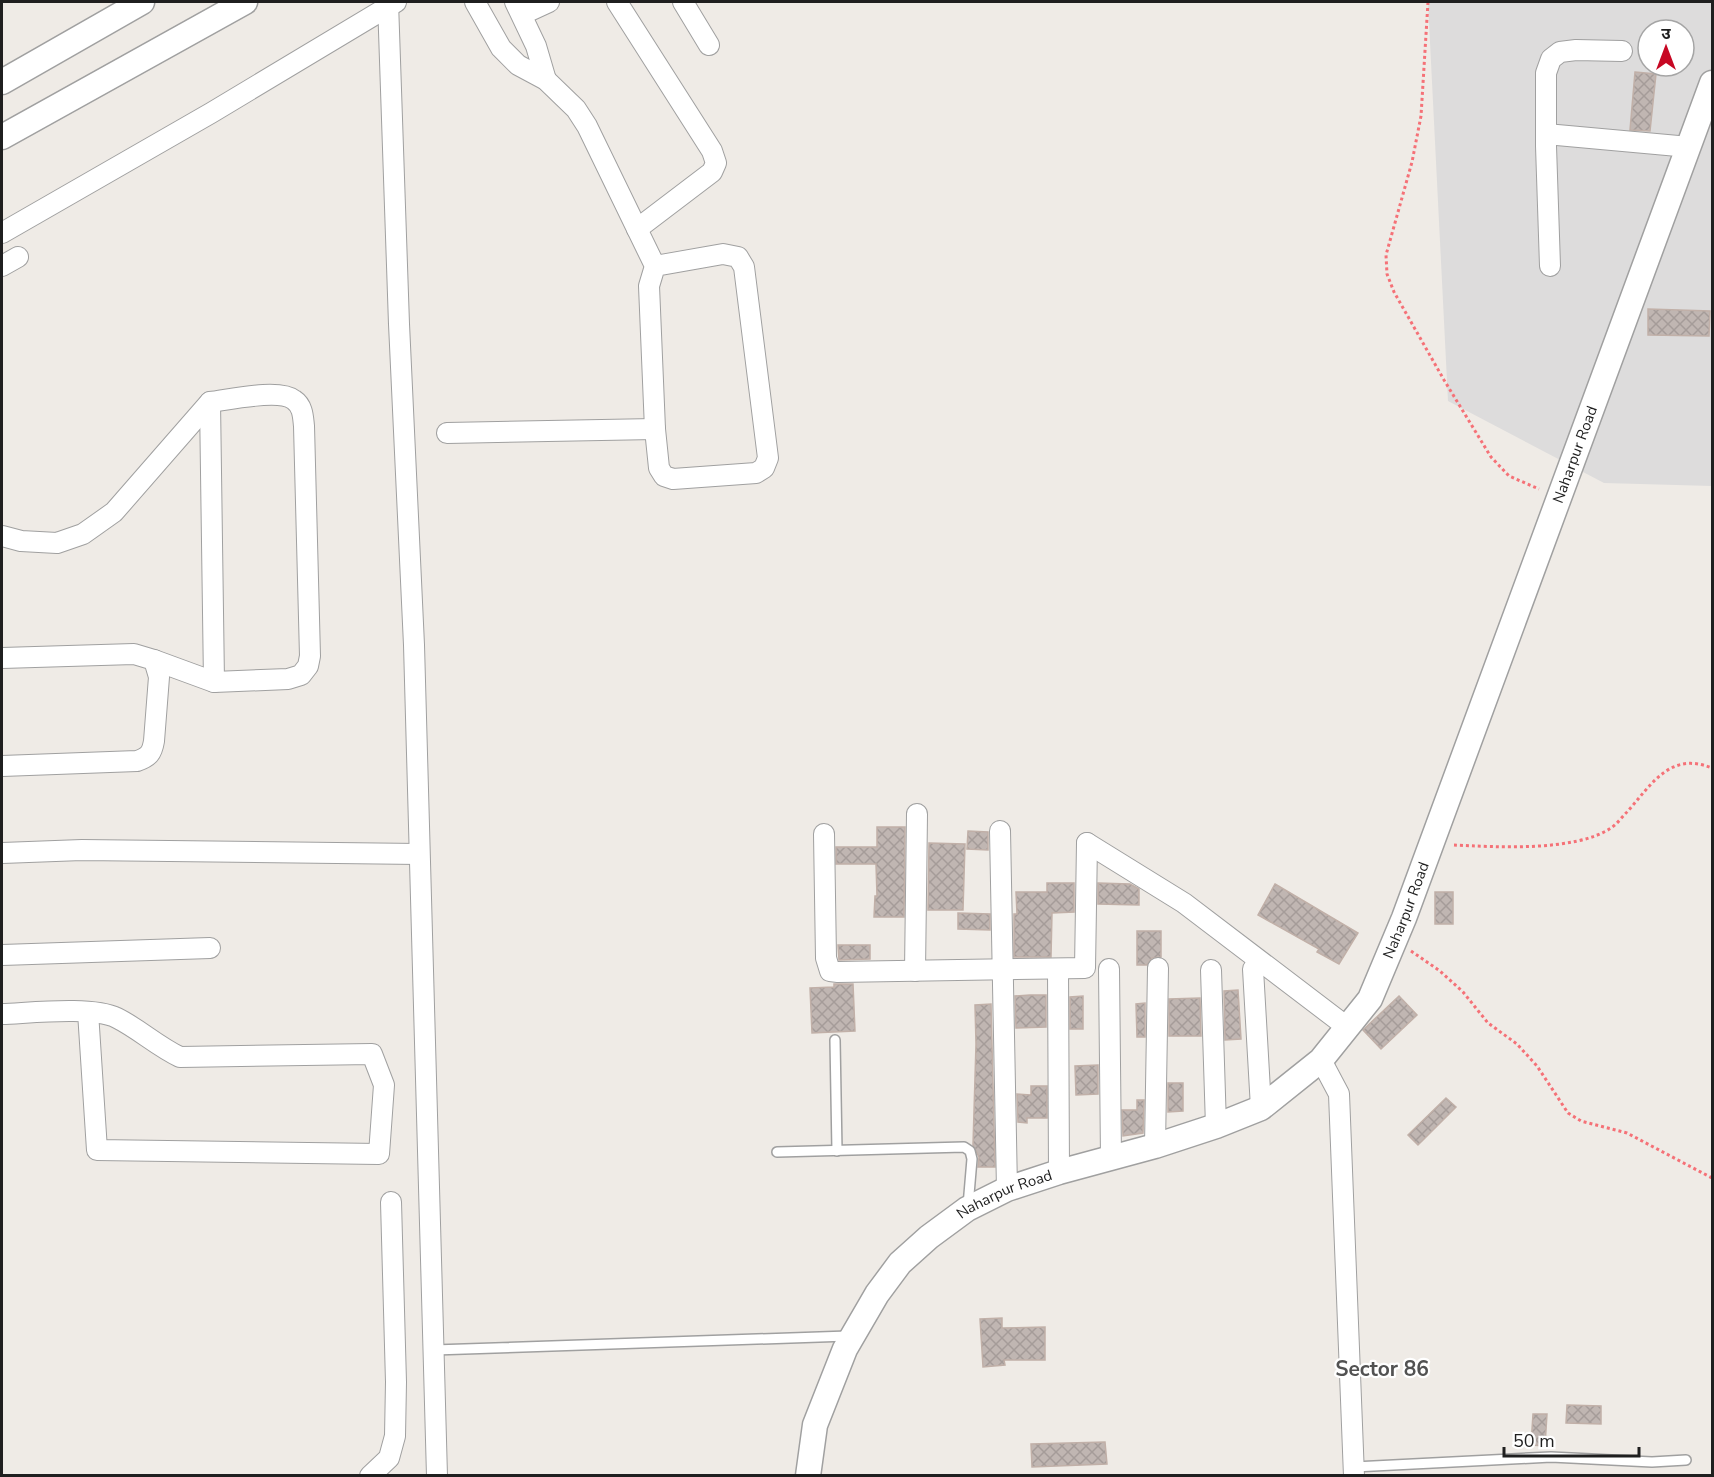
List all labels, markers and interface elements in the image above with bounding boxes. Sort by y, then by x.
north arrow [1636,18,1696,78]
text: उ [1661,23,1671,45]
street label: Naharpur Road [1548,403,1602,506]
street label: Naharpur Road [1378,859,1434,962]
street label: Naharpur Road [952,1165,1055,1223]
district label: Sector 86 [1335,1355,1429,1383]
scale bar [1504,1420,1639,1458]
text: 50 m [1513,1429,1555,1453]

